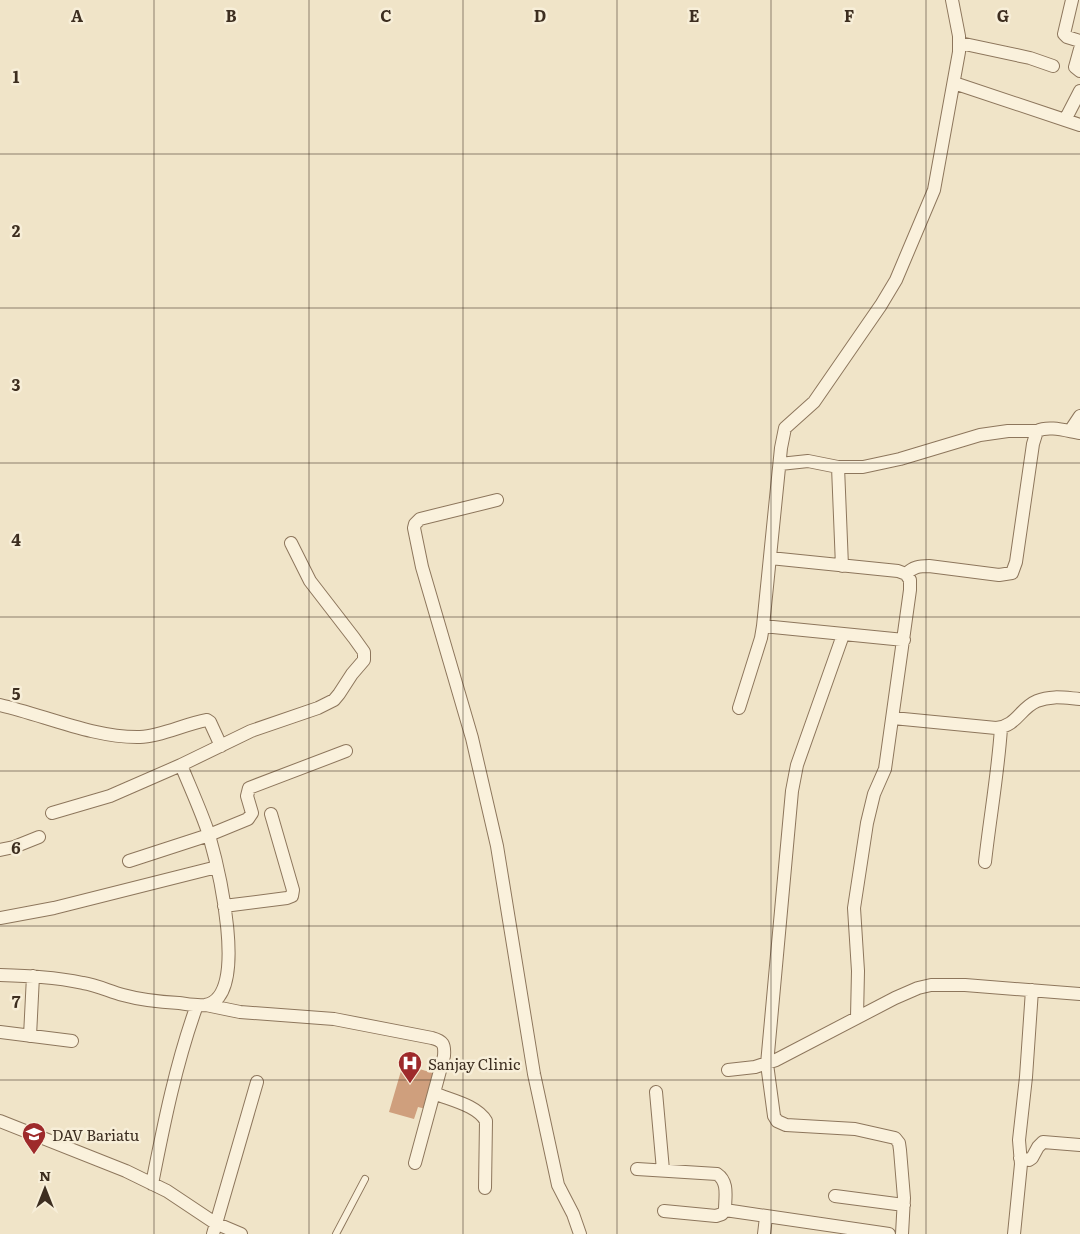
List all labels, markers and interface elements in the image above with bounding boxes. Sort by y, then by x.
text: A [71,3,83,27]
text: B [225,3,237,27]
text: C [380,3,392,27]
text: D [534,3,546,27]
text: E [689,3,700,27]
text: F [844,3,854,27]
text: G [997,3,1009,27]
text: 1 [13,64,20,88]
text: 2 [12,218,21,242]
text: 3 [12,372,21,396]
text: 4 [11,527,21,551]
text: 5 [12,681,21,705]
text: 6 [11,835,21,859]
text: 7 [12,989,21,1013]
hospital icon: Sanjay Clinic [397,1050,423,1084]
place label: Sanjay Clinic [428,1052,521,1075]
school or university icon: DAV Bariatu [21,1121,47,1155]
place label: DAV Bariatu [52,1123,140,1146]
north arrow [20,1164,70,1214]
text: N [39,1165,51,1185]

